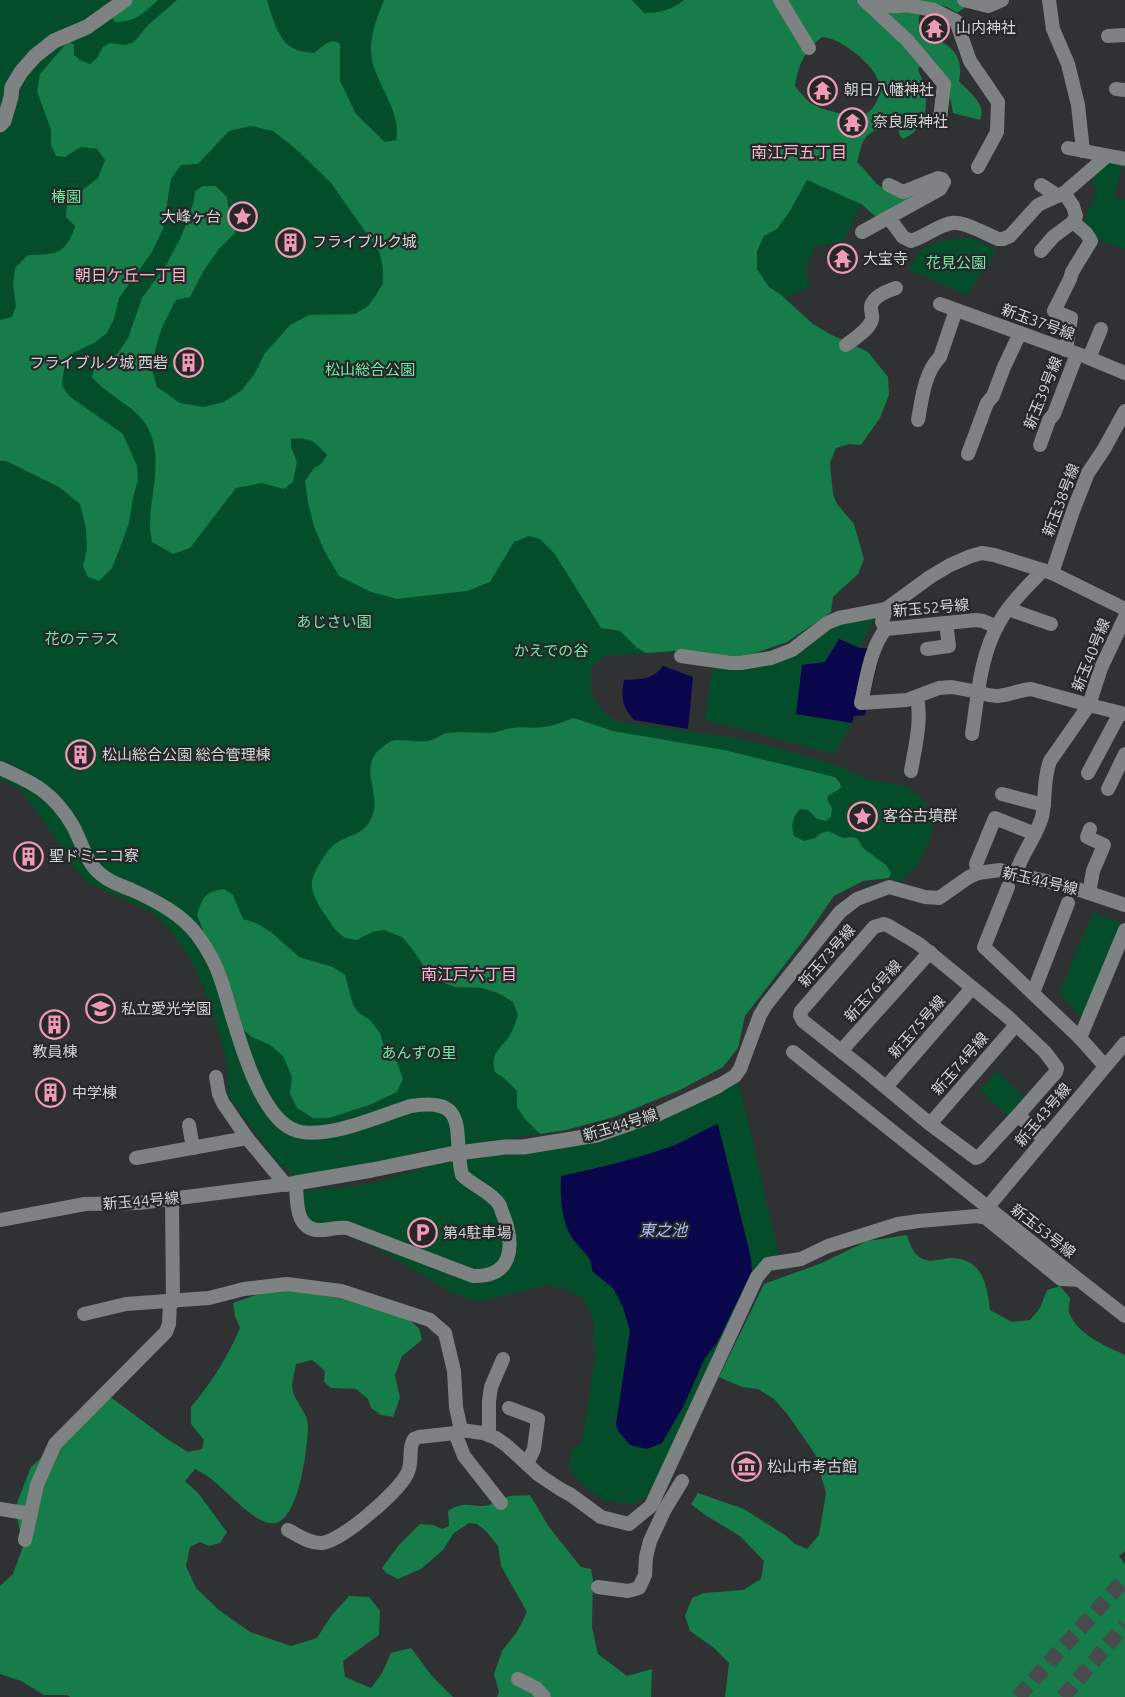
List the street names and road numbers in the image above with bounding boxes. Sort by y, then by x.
street label: 新玉37号線 [999,300,1077,343]
street label: 新玉39号線 [1020,354,1065,432]
street label: 新玉38号線 [1039,461,1082,539]
street label: 新玉52号線 [892,596,970,619]
street label: 新玉40号線 [1068,616,1113,694]
street label: 新玉44号線 [1001,864,1079,897]
street label: 新玉73号線 [795,921,858,990]
street label: 新玉76号線 [841,956,905,1025]
street label: 新玉75号線 [885,992,948,1061]
street label: 新玉74号線 [928,1029,991,1098]
street label: 新玉43号線 [1011,1080,1074,1150]
street label: 新玉44号線 [581,1105,659,1144]
street label: 新玉44号線 [102,1189,180,1212]
street label: 新玉53号線 [1008,1200,1079,1261]

